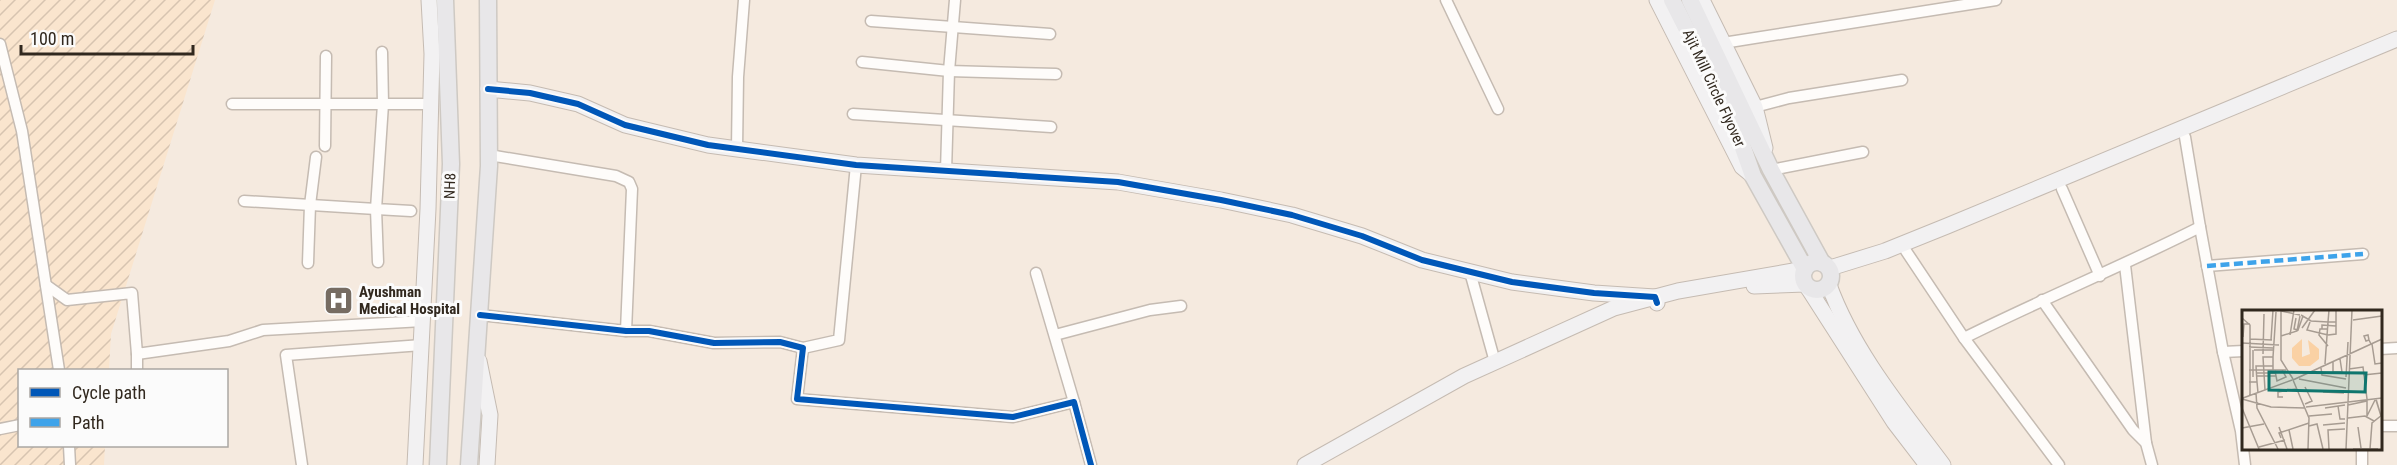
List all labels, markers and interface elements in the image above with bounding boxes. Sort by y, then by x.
scale bar [21,18,194,56]
street label: Ajit Mill Circle Flyover [1679,26,1749,150]
text: 100 m [30,28,74,49]
street label: NH8 [441,173,459,199]
place label: Ayushman Medical Hospital [359,283,460,318]
hospital icon: Ayushman Medical Hospital [322,285,354,317]
inset map [2242,310,2382,450]
legend [18,369,228,447]
text: Cycle path [72,382,146,403]
text: Path [72,412,105,433]

